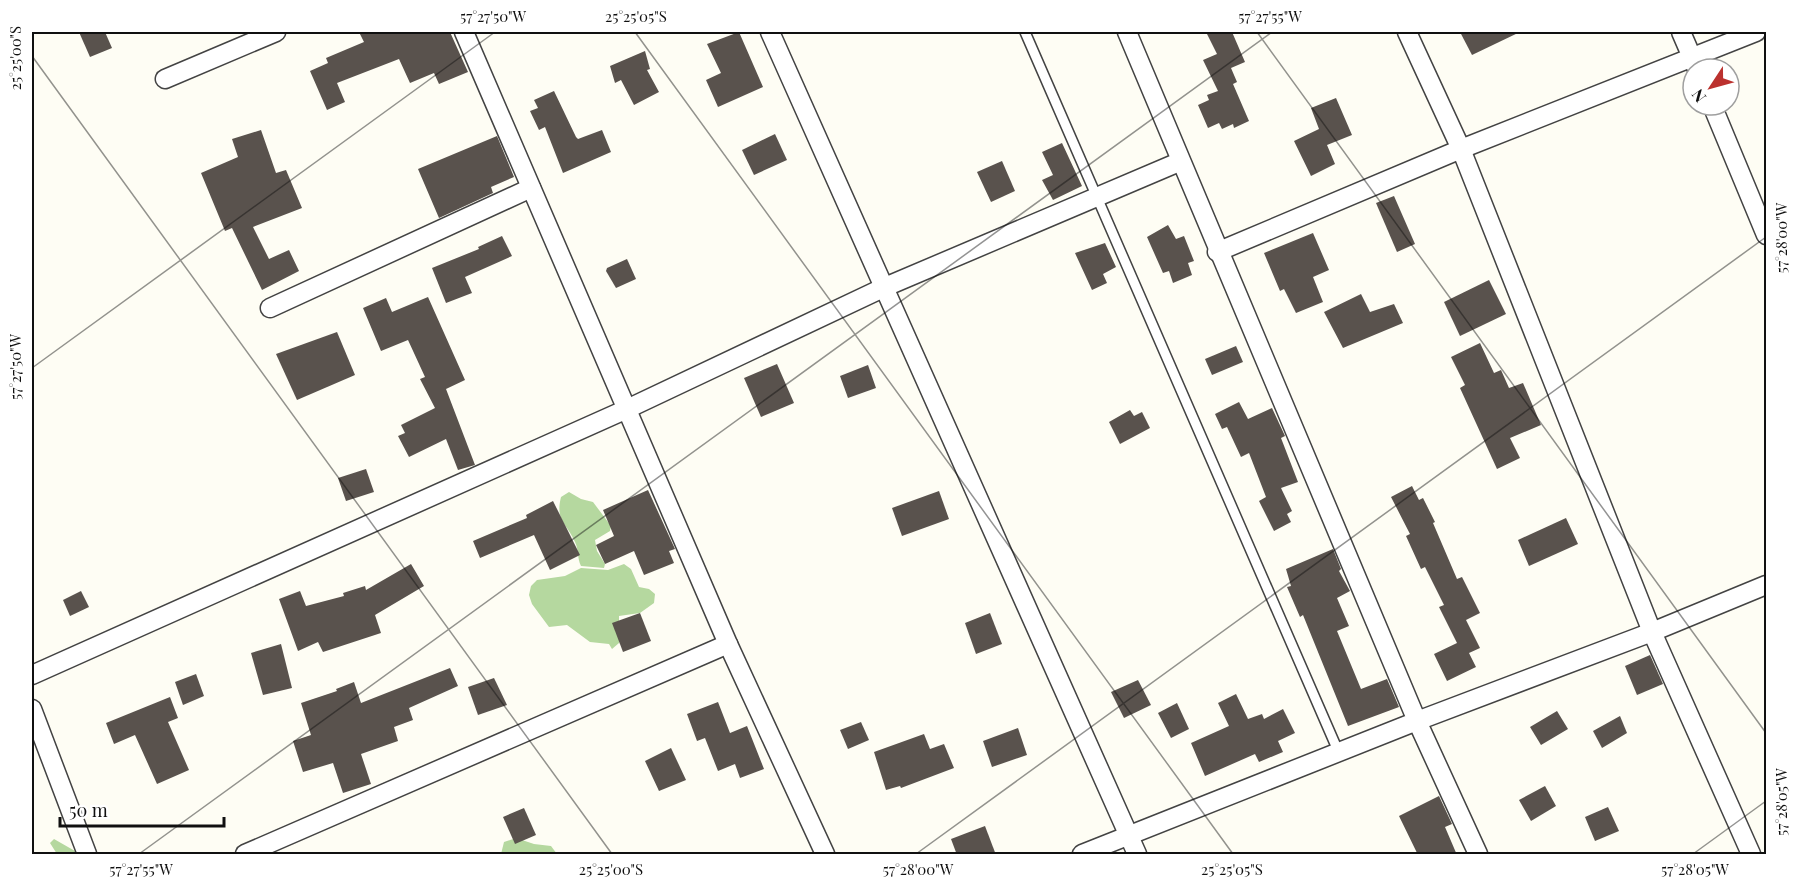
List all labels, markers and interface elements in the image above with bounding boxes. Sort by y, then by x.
text: 57°27'50"W [460,6,527,26]
text: 25°25'05"S [605,6,667,26]
text: 57°27'55"W [1238,6,1302,26]
text: 25°25'00"S [5,26,25,90]
north arrow [1681,57,1741,117]
text: N [1686,85,1710,107]
text: 57°28'00"W [1771,202,1791,273]
text: 57°27'50"W [5,333,25,400]
text: 57°28'05"W [1771,768,1791,836]
scale bar [60,790,224,828]
text: 50 m [69,798,108,822]
text: 57°27'55"W [109,859,173,879]
text: 25°25'00"S [579,859,643,879]
text: 57°28'00"W [883,859,954,879]
text: 25°25'05"S [1201,859,1263,879]
text: 57°28'05"W [1661,859,1729,879]

